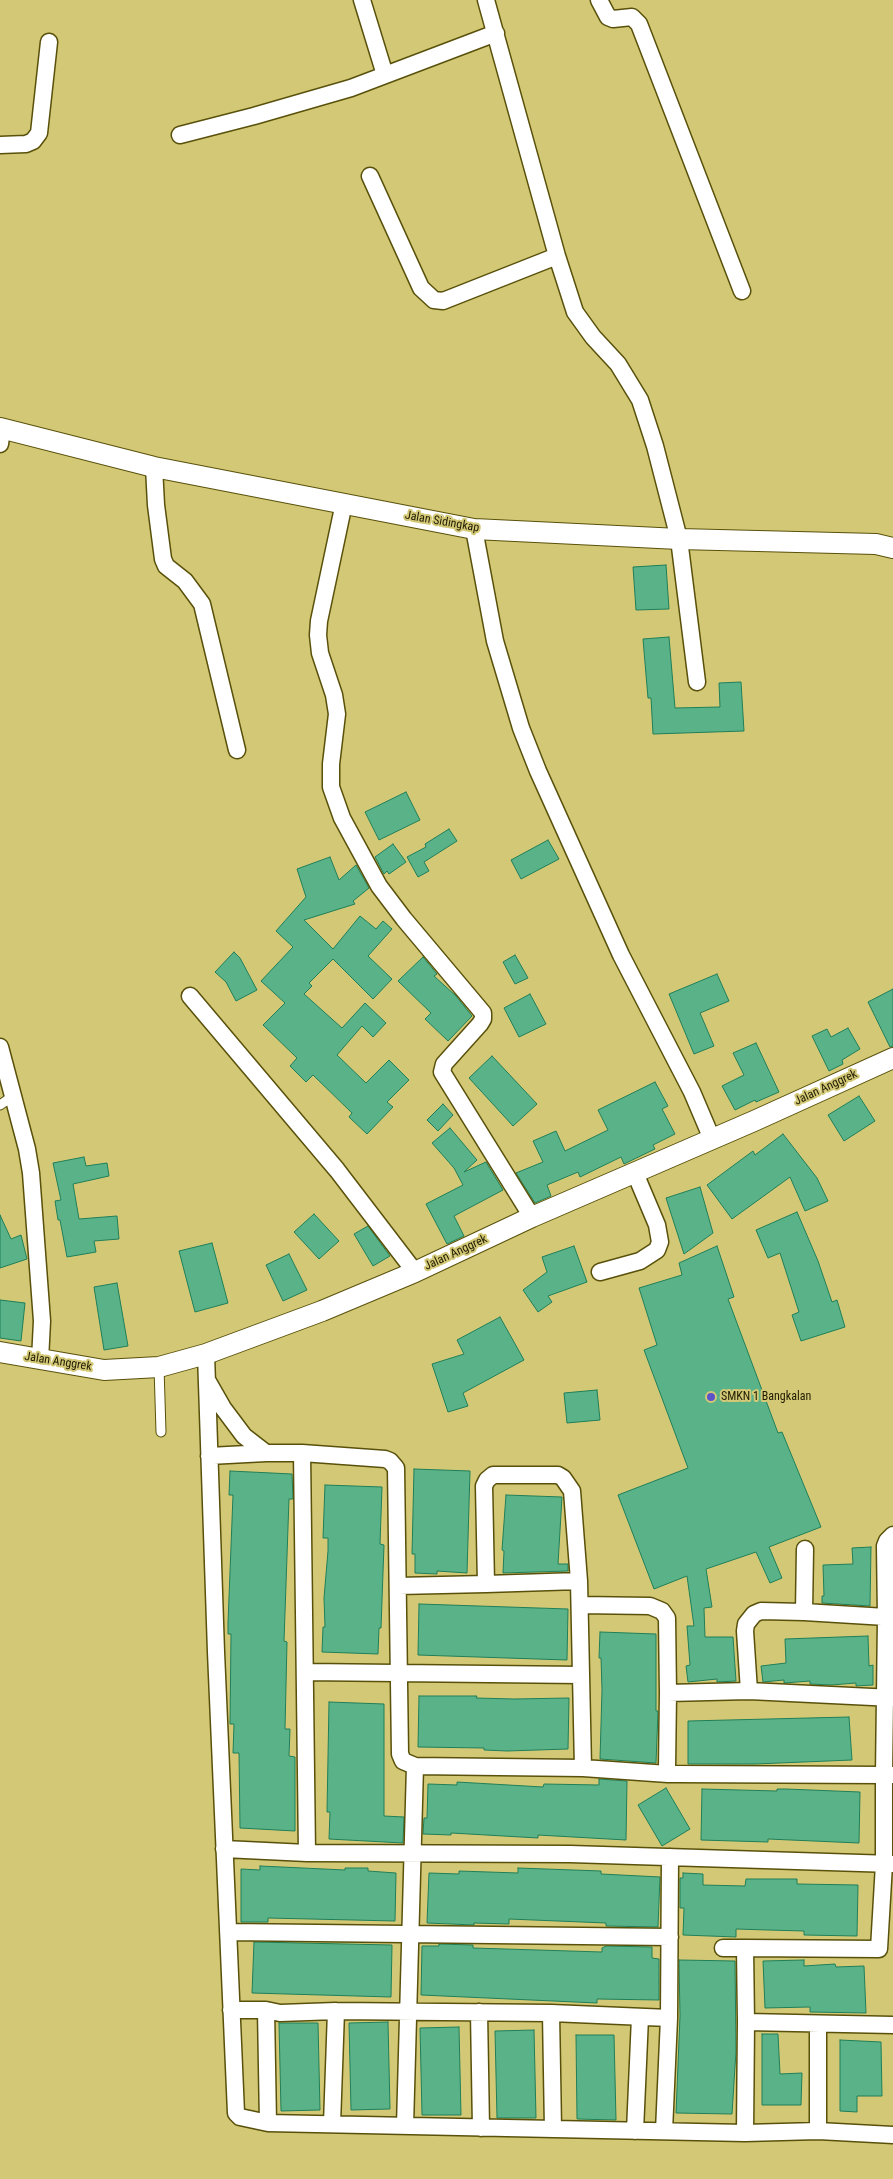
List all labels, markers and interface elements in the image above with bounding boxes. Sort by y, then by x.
street label: Jalan Sidingkap [404,508,480,536]
street label: Jalan Anggrek [792,1067,860,1109]
street label: Jalan Anggrek [422,1232,490,1274]
street label: Jalan Anggrek [23,1350,93,1374]
place label: SMKN 1 Bangkalan [721,1390,811,1404]
marker: SMKN 1 Bangkalan [705,1391,717,1403]

